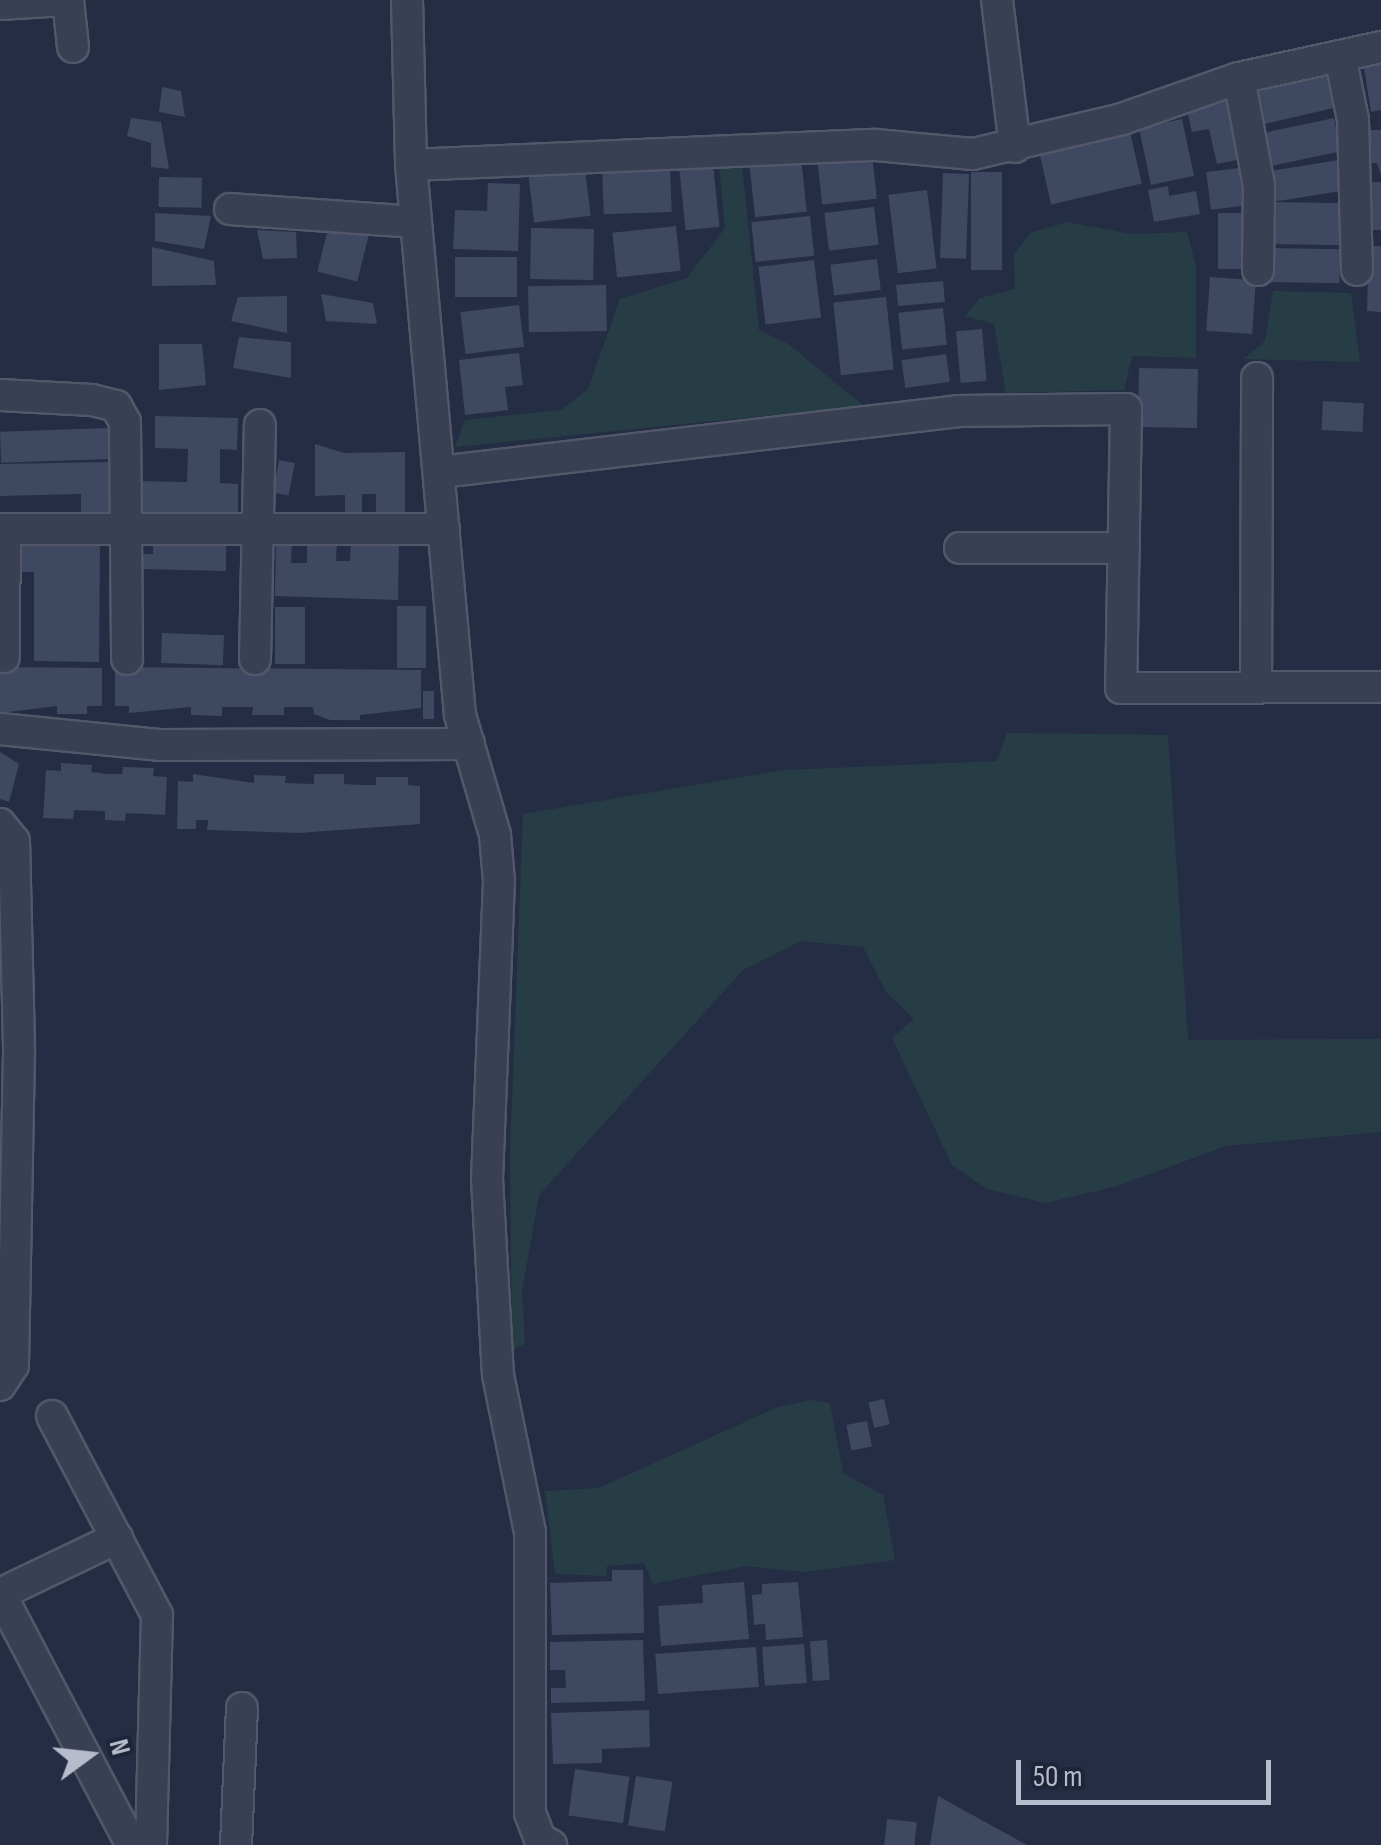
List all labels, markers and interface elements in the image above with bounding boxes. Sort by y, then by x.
north arrow [40,1705,140,1805]
text: N [102,1736,137,1759]
scale bar [1021,1740,1276,1802]
text: 50 m [1033,1759,1082,1795]

